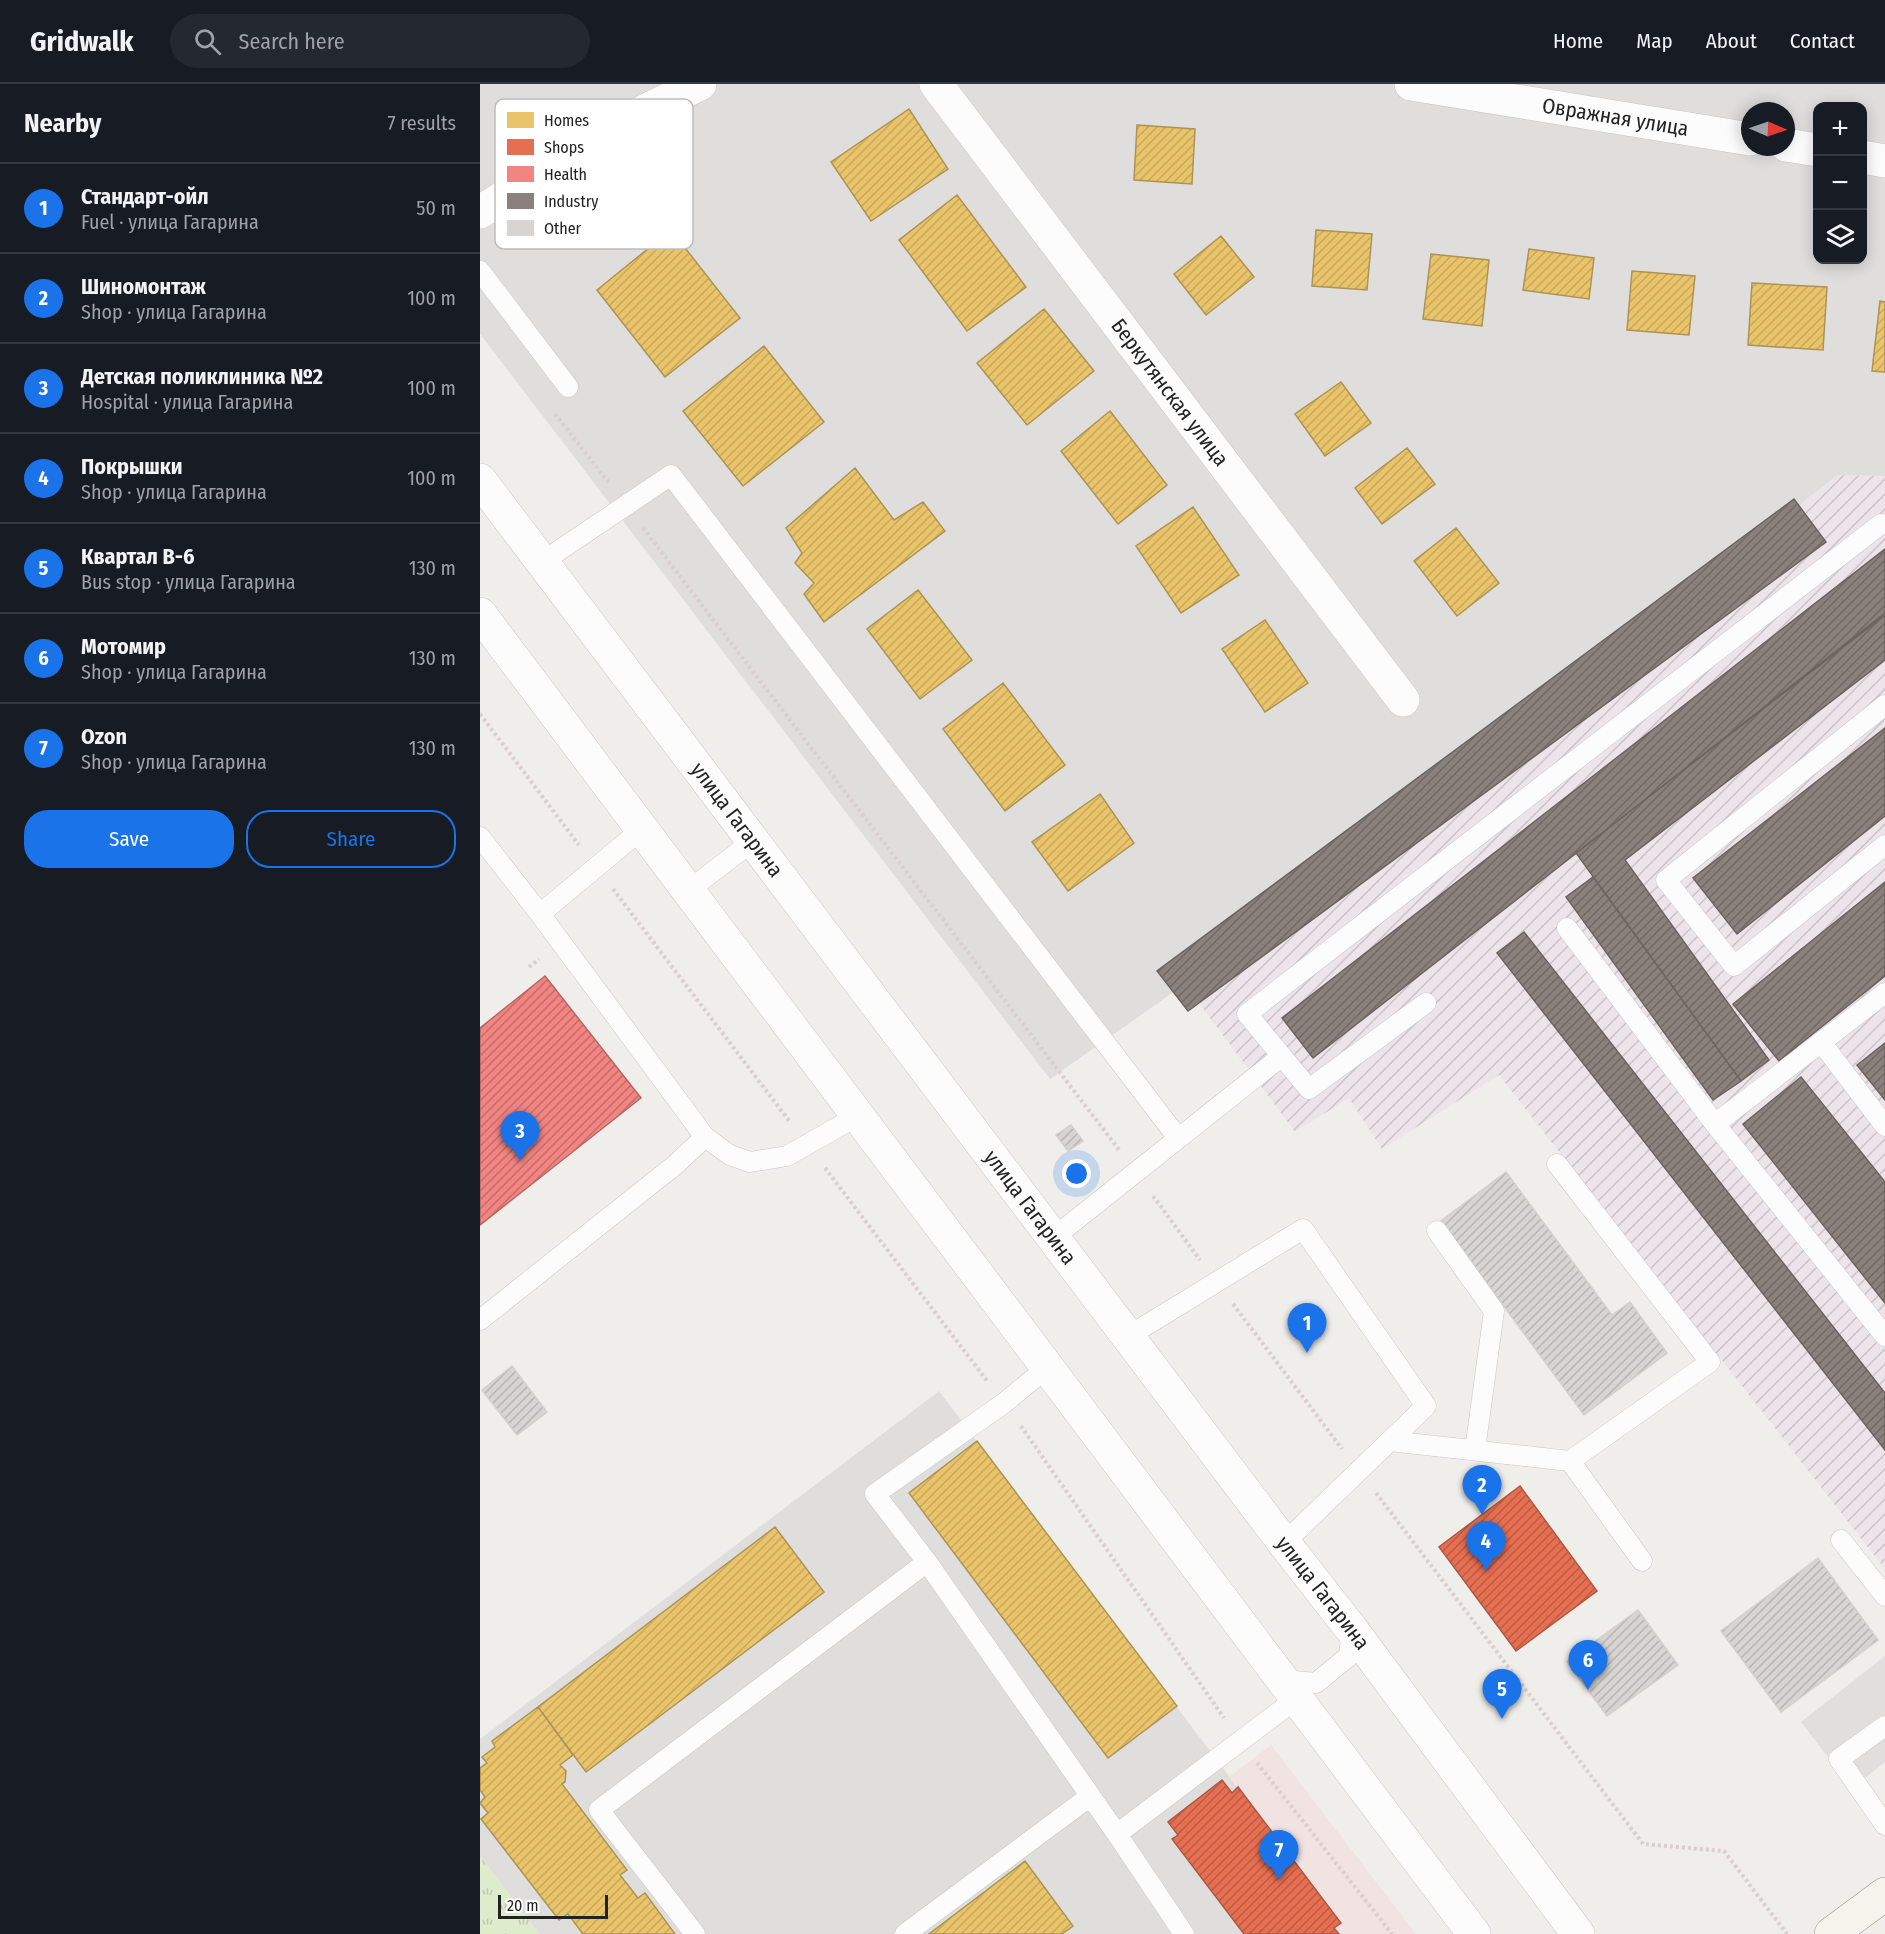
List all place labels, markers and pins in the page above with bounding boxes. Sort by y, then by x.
pin: 3 [500,1112,540,1161]
pin: 1 [1288,1304,1326,1353]
pin: 2 [1462,1466,1502,1515]
pin: 4 [1466,1522,1506,1571]
pin: 6 [1568,1640,1608,1690]
pin: 5 [1482,1670,1522,1719]
pin: 7 [1260,1830,1298,1880]

